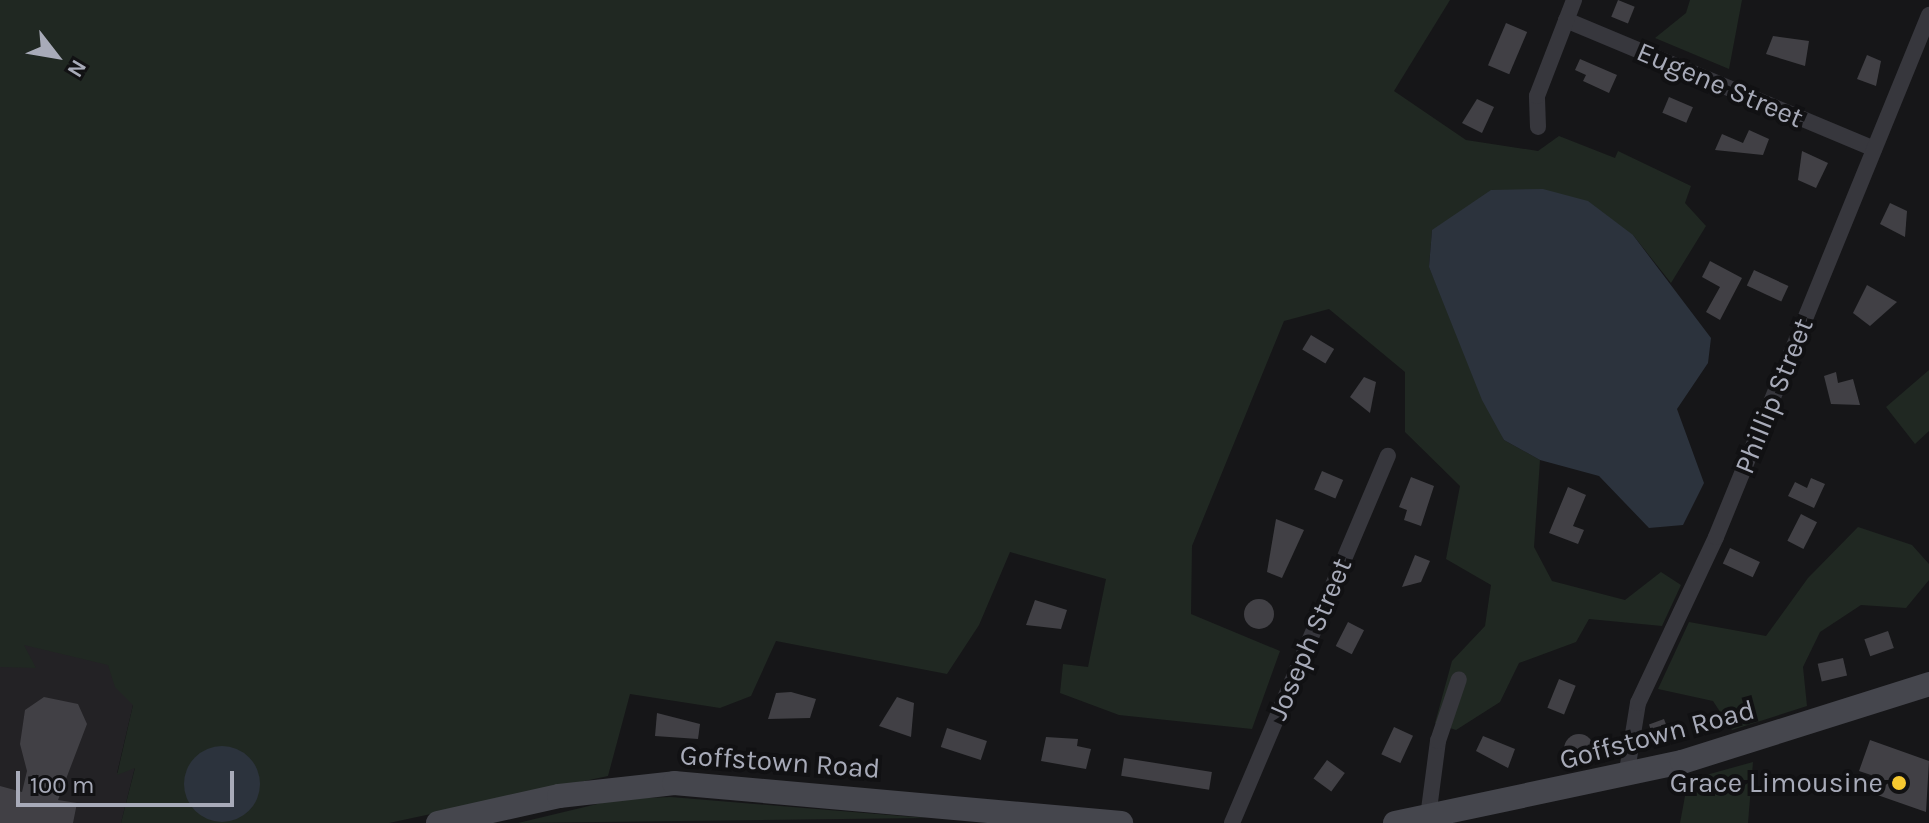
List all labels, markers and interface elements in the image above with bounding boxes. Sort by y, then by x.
north arrow [16,16,96,96]
street label: Eugene Street [1632,35,1808,135]
text: N [61,55,92,82]
street label: Phillip Street [1728,313,1820,479]
street label: Joseph Street [1261,553,1359,725]
street label: Goffstown Road [1556,693,1758,777]
street label: Goffstown Road [679,738,881,786]
scale bar [20,755,238,805]
place label: Grace Limousine [1670,766,1883,800]
text: 100 m [30,771,95,799]
marker: Grace Limousine [1890,774,1908,792]

